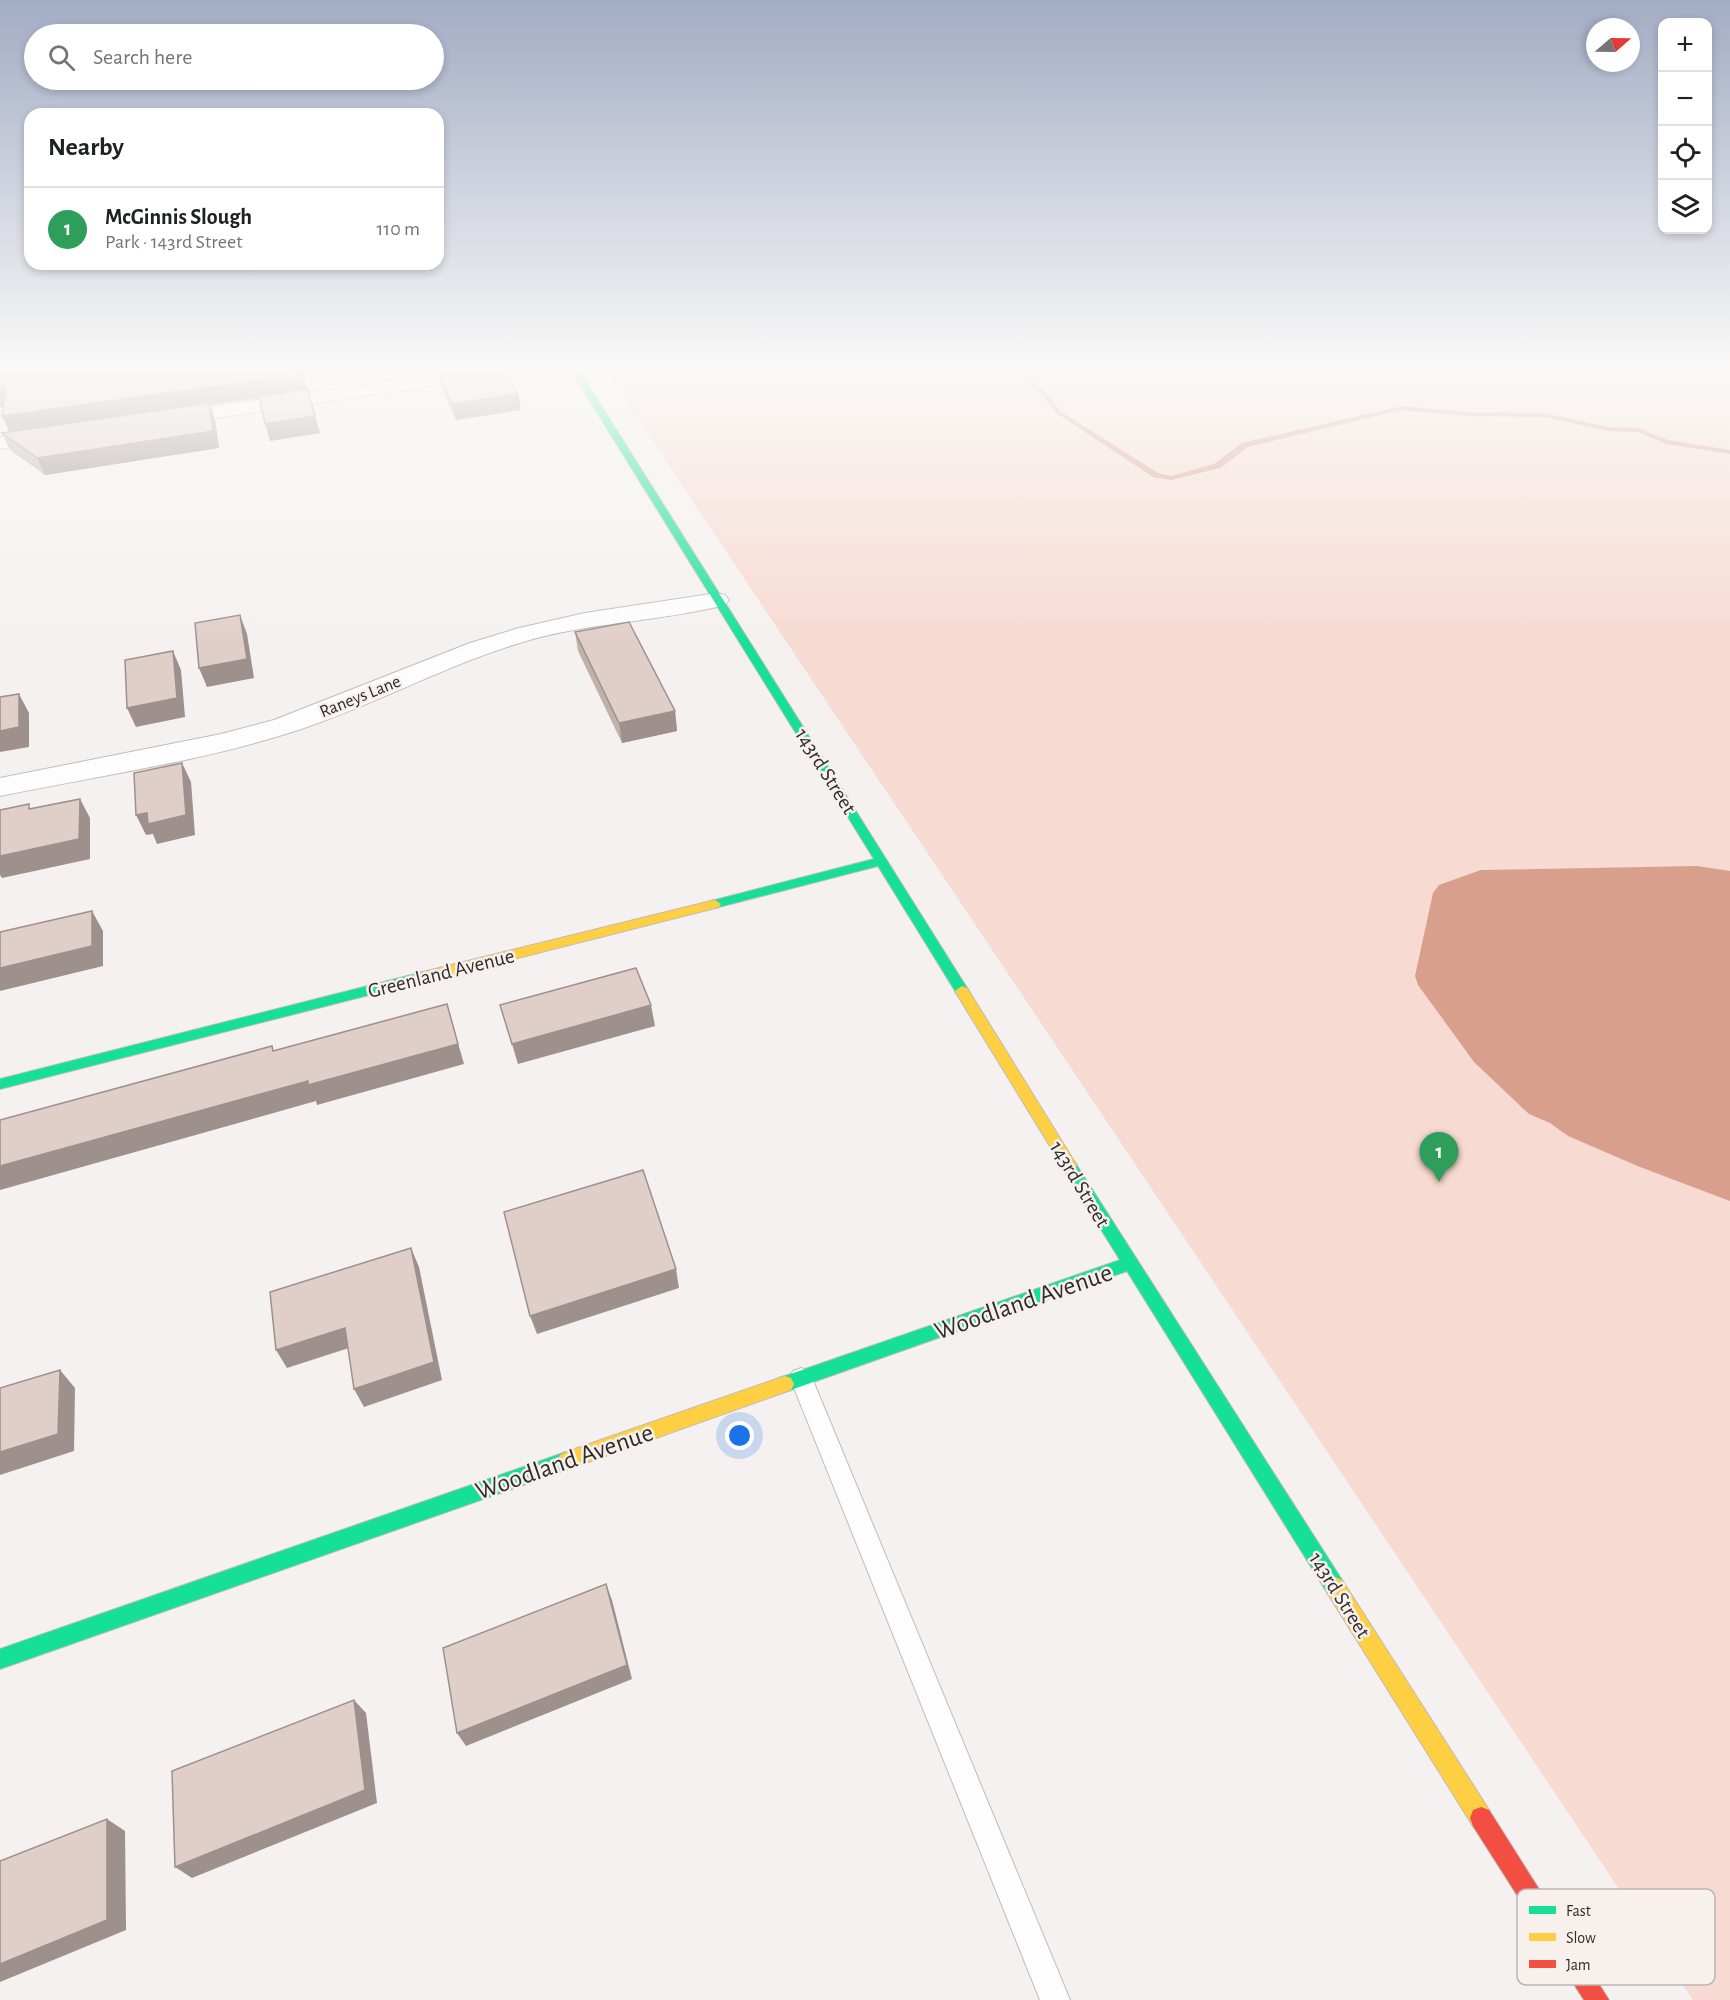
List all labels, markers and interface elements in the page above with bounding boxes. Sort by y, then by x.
north arrow [1586,18,1640,72]
map controls [1658,18,1712,234]
button: + [1658,18,1712,72]
search box [24,24,444,90]
icon: search [45,41,78,74]
text: Search here [93,46,192,68]
button: − [1658,72,1712,126]
button: locate [1658,126,1712,180]
text: Nearby [48,134,124,160]
button: layers [1658,180,1712,234]
text: McGinnis Slough [105,206,252,228]
text: 1 [64,219,71,239]
text: 110 m [376,219,420,239]
text: Park · 143rd Street [105,232,243,252]
street label: Raneys Lane [317,672,404,721]
street label: 143rd Street [791,725,860,818]
street label: Greenland Avenue [366,945,517,1002]
pin: 1 [1420,1132,1458,1182]
street label: 143rd Street [1046,1137,1114,1231]
street label: Woodland Avenue [931,1259,1116,1345]
street label: Woodland Avenue [472,1419,657,1505]
your location [725,1421,754,1450]
street label: 143rd Street [1305,1549,1374,1642]
legend [1517,1889,1715,1985]
text: Fast [1566,1903,1591,1919]
text: Slow [1566,1930,1596,1946]
text: Jam [1566,1957,1591,1973]

